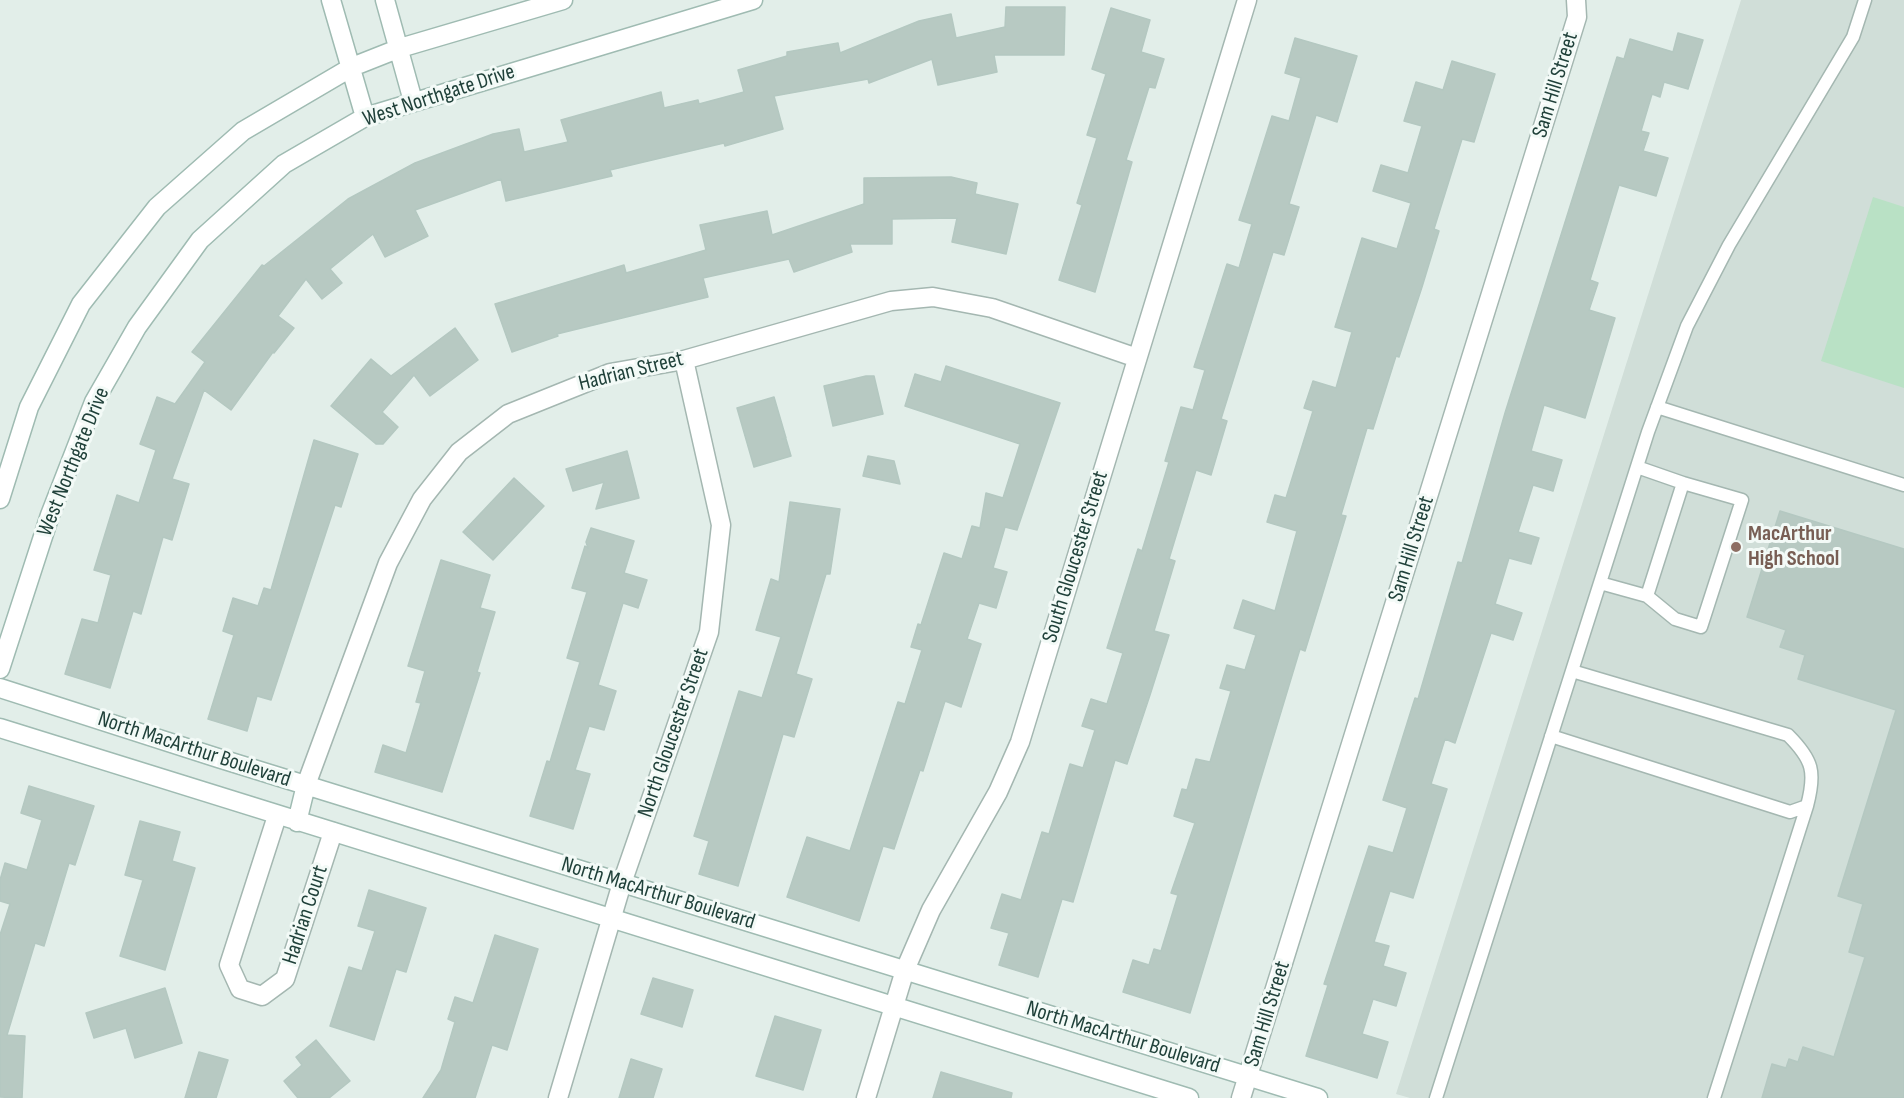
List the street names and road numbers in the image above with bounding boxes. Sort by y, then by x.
street label: Sam Hill Street [1527,29,1585,141]
street label: West Northgate Drive [360,59,518,133]
street label: Hadrian Street [576,346,686,398]
street label: West Northgate Drive [32,384,116,540]
street label: South Gloucester Street [1037,468,1115,646]
street label: Sam Hill Street [1383,493,1441,605]
street label: North Gloucester Street [633,645,715,821]
street label: North MacArthur Boulevard [94,706,294,794]
street label: North MacArthur Boulevard [558,852,758,936]
street label: Hadrian Court [278,862,334,968]
street label: Sam Hill Street [1239,958,1297,1070]
street label: North MacArthur Boulevard [1023,996,1223,1080]

